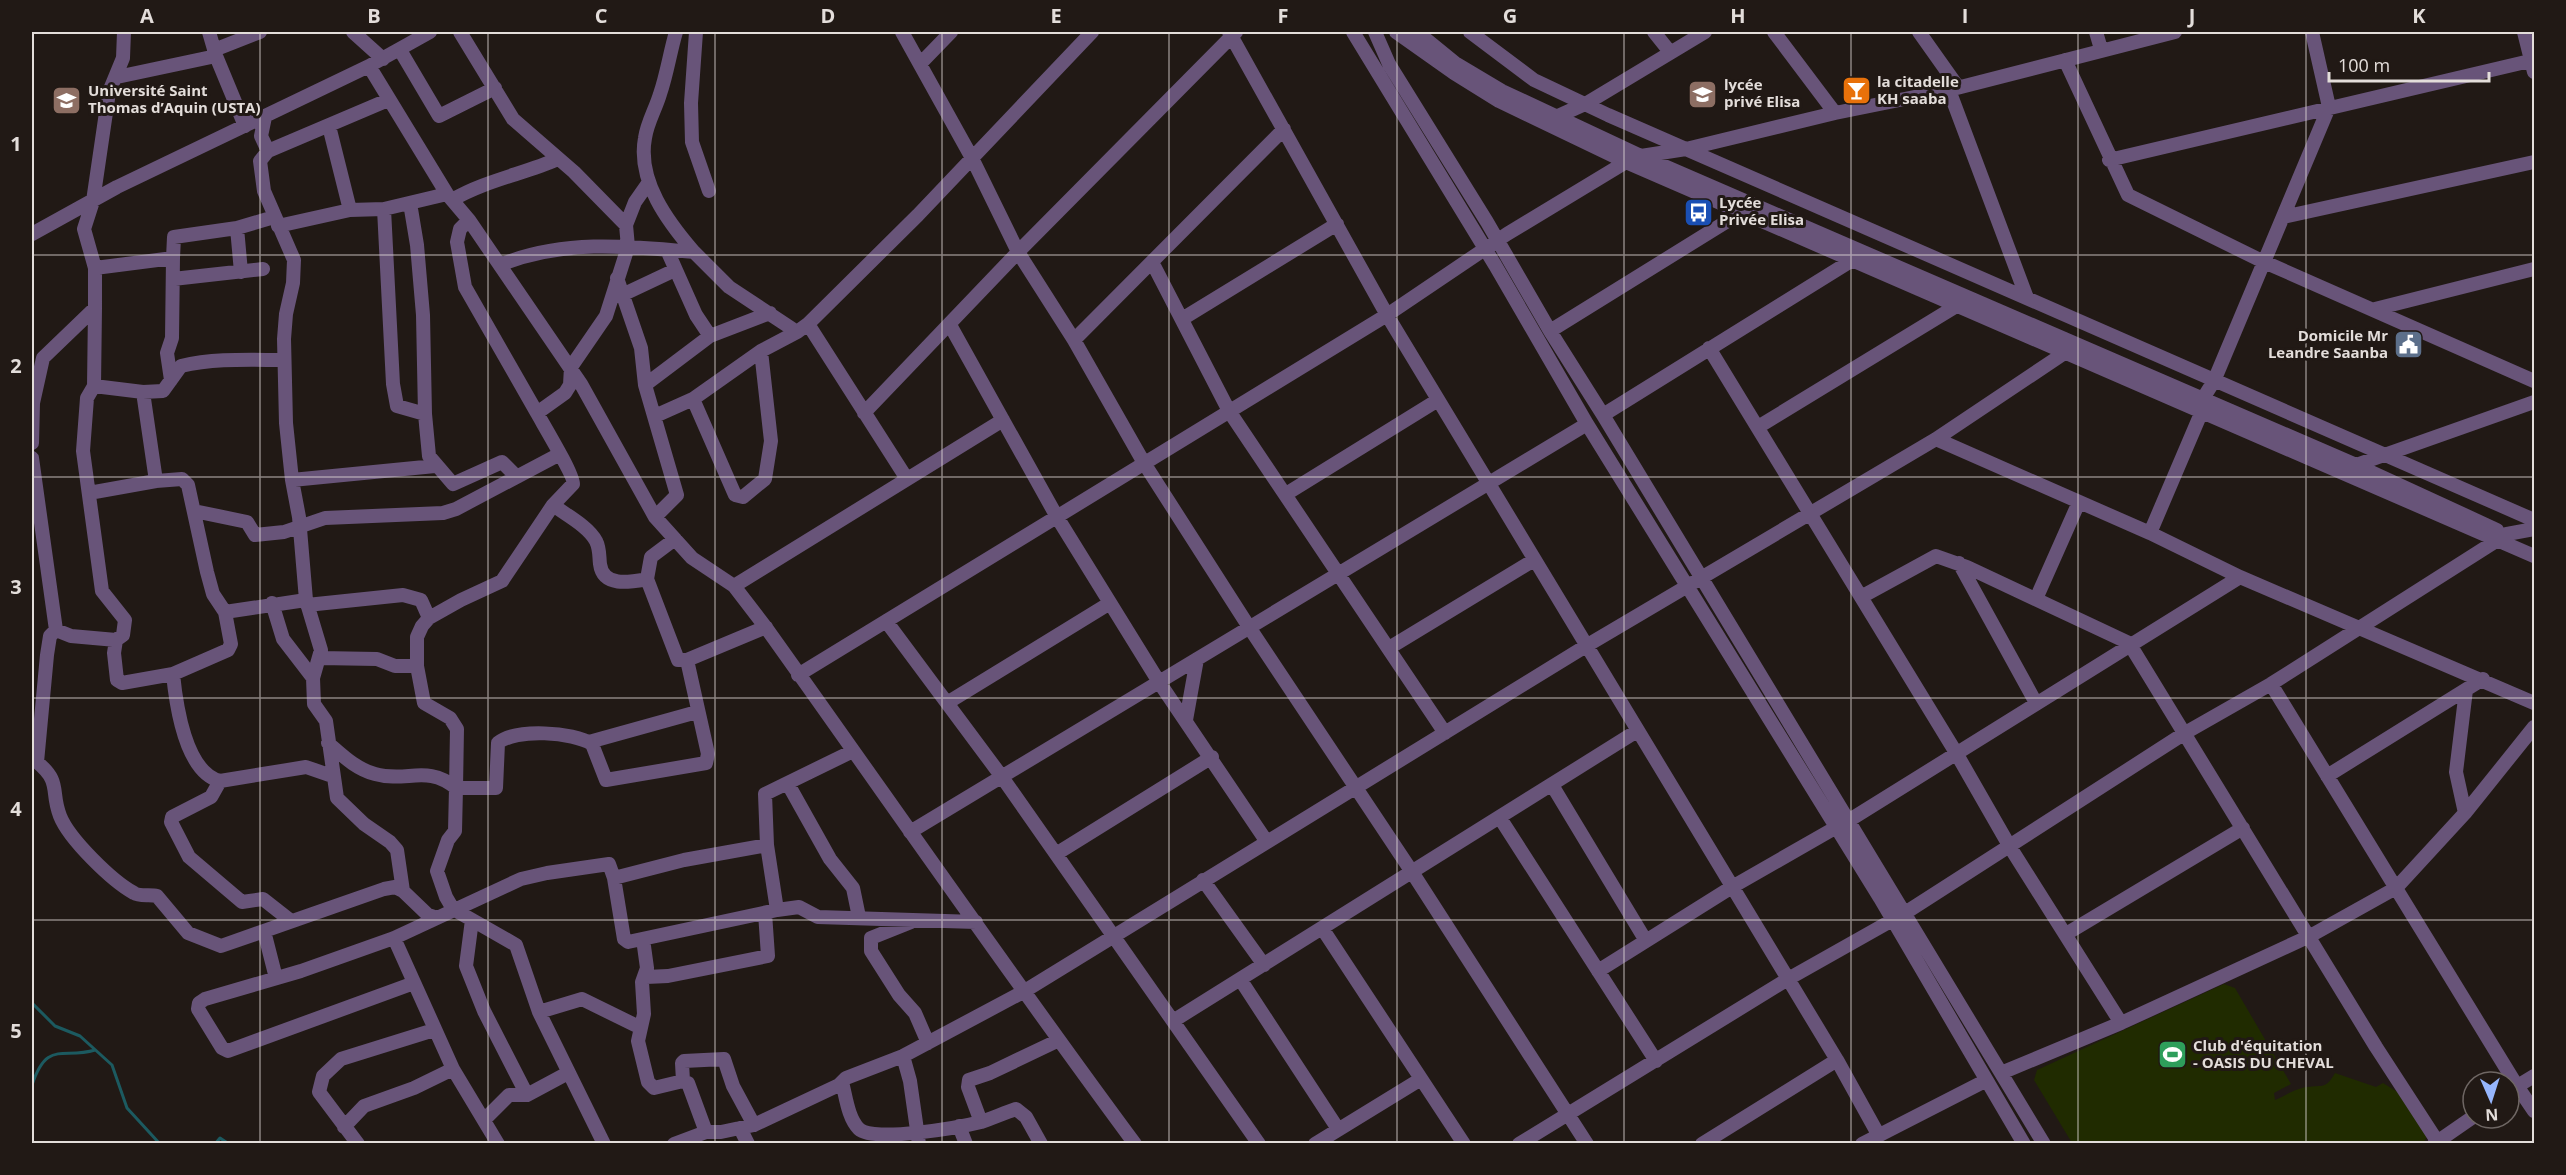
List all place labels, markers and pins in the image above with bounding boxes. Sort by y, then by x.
place label: la citadelle KH saaba [1877,71,1959,108]
place label: lycée privé Elisa [1724,74,1800,111]
bar icon: la citadelle KH saaba [1840,75,1872,107]
school or university icon: lycée privé Elisa [1687,78,1719,110]
place label: Université Saint Thomas d’Aquin (USTA) [88,80,261,117]
school or university icon: Université Saint Thomas d’Aquin (USTA) [51,84,83,116]
place label: Lycée Privée Elisa [1719,192,1804,229]
bus stop icon: Lycée Privée Elisa [1682,196,1714,228]
place label: Domicile Mr Leandre Saanba [2268,325,2388,362]
public building icon: Domicile Mr Leandre Saanba [2393,329,2425,361]
place label: Club d'équitation - OASIS DU CHEVAL [2193,1035,2334,1072]
sports icon: Club d'équitation - OASIS DU CHEVAL [2156,1039,2188,1071]

